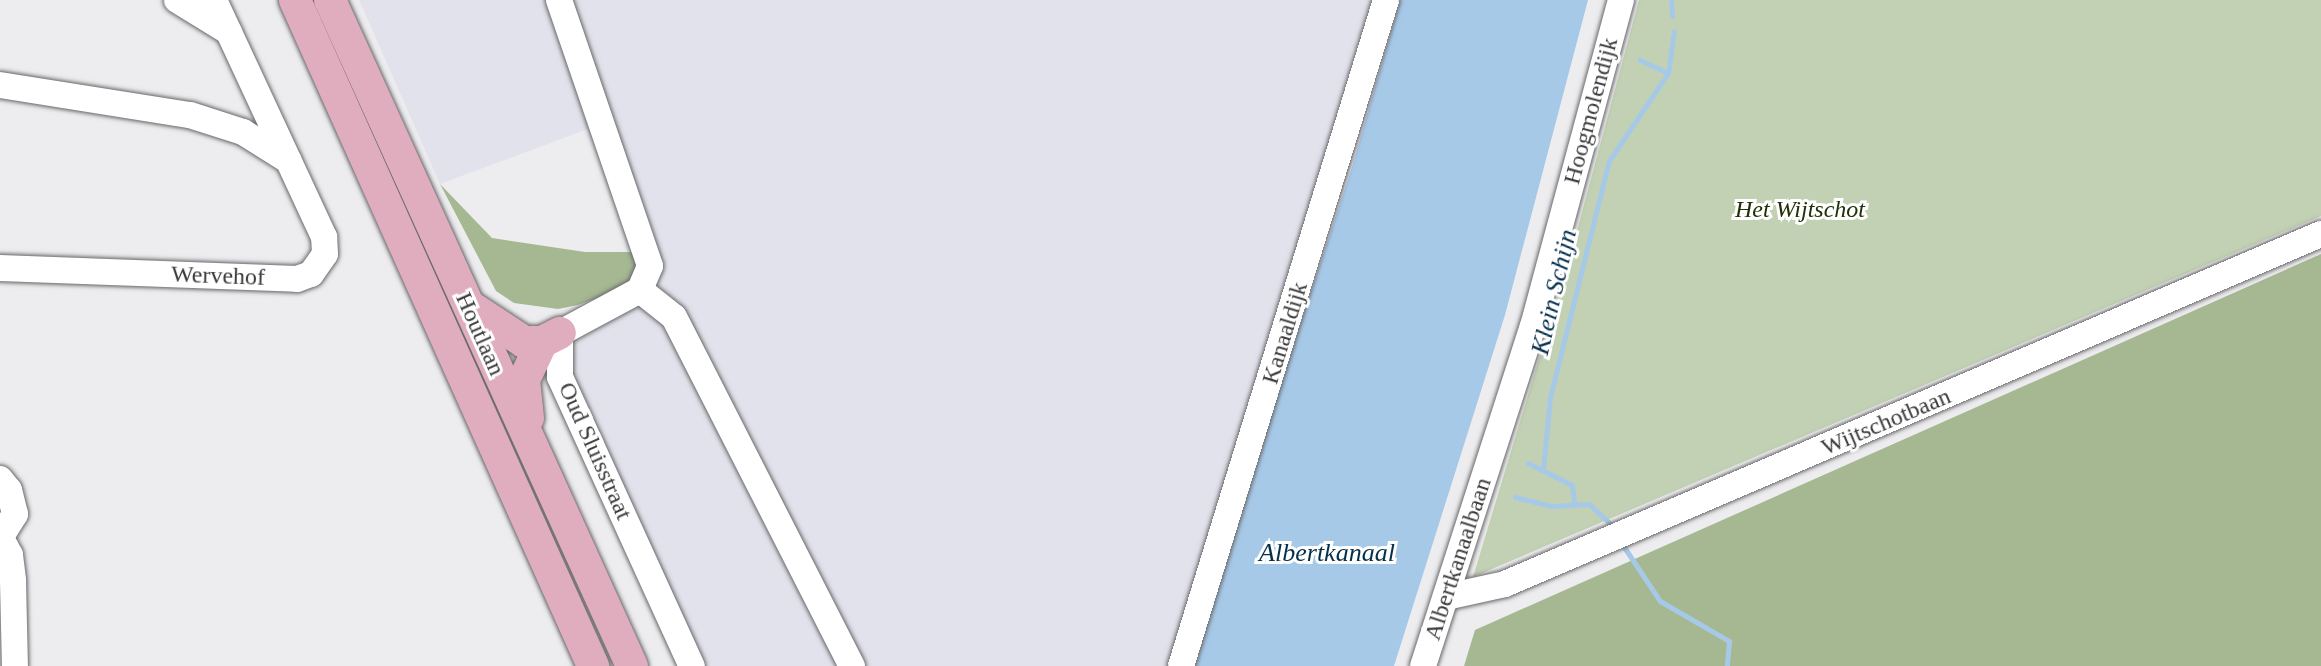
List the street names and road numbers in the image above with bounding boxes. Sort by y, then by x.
street label: Hoogmolendijk [1558,35,1624,187]
street label: Wervehof [171,260,265,292]
street label: Kanaaldijk [1256,278,1314,388]
street label: Houtlaan [449,288,511,380]
street label: Oud Sluisstraat [552,378,638,524]
street label: Wijtschotbaan [1817,382,1955,462]
street label: Albertkanaalbaan [1418,474,1498,644]

